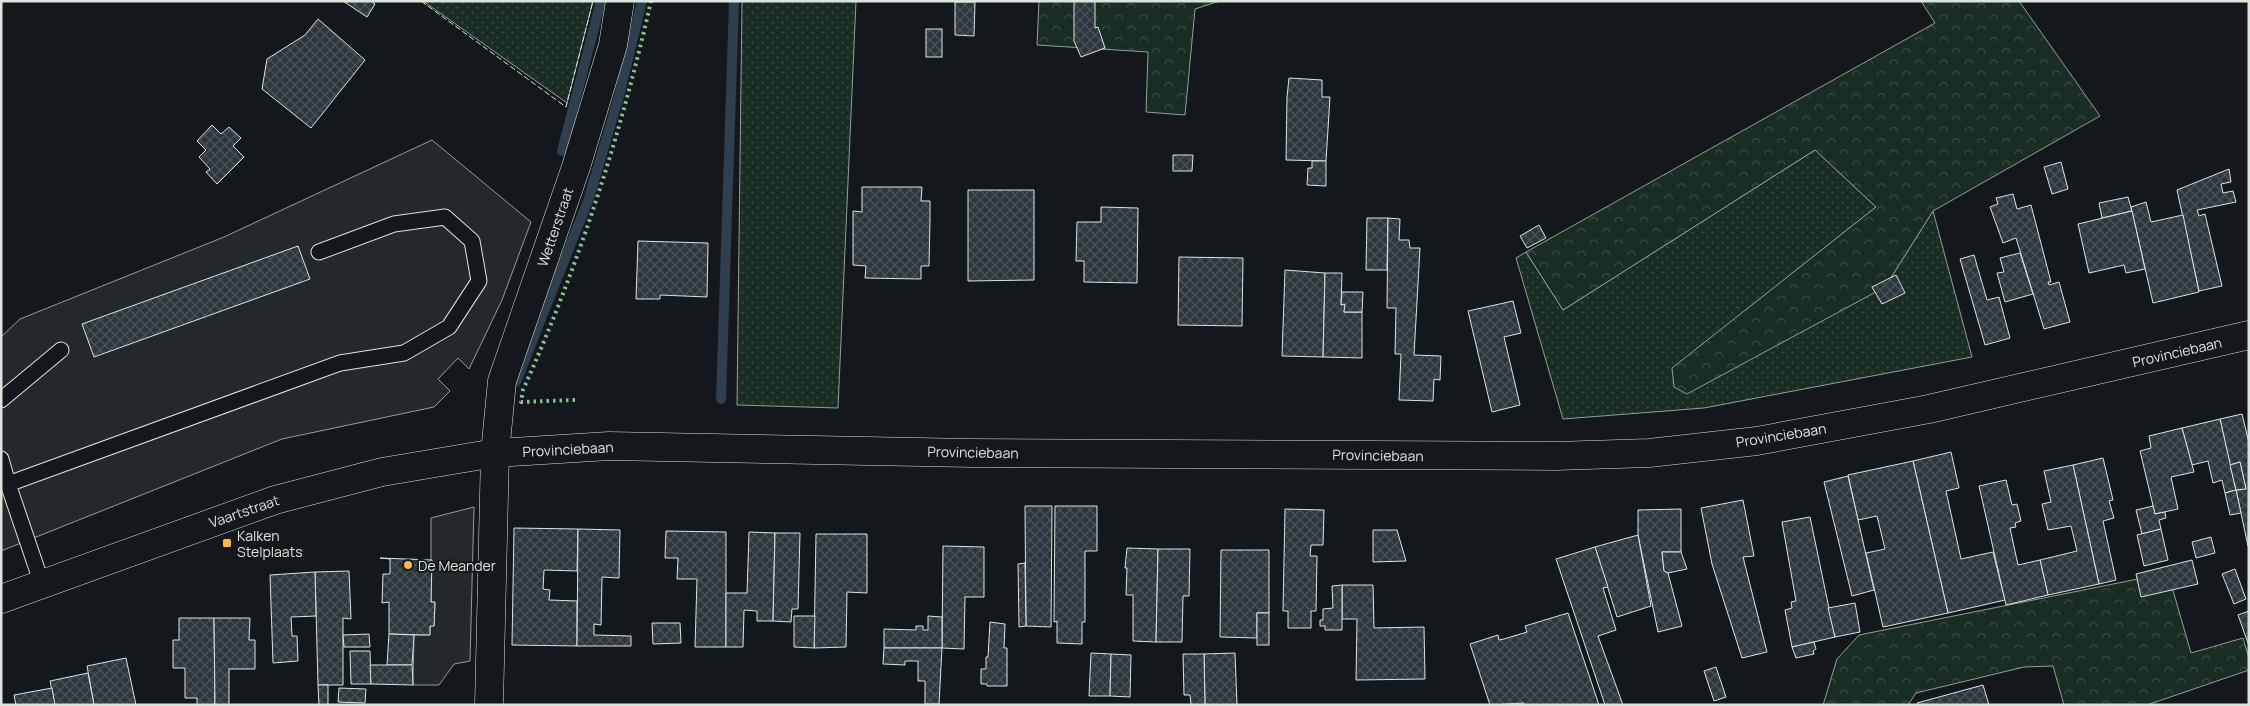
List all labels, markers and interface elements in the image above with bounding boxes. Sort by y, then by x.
street label: Wetterstraat [533,184,578,269]
street label: Provinciebaan [2130,332,2224,372]
street label: Provinciebaan [1734,418,1828,452]
street label: Provinciebaan [522,437,614,461]
street label: Provinciebaan [927,442,1019,462]
street label: Provinciebaan [1332,445,1424,465]
street label: Vaartstraat [206,490,282,532]
place label: Kalken Stelplaats [237,526,302,561]
marker: Kalken Stelplaats [221,537,233,549]
place label: De Meander [418,556,496,575]
marker: De Meander [402,559,414,571]

